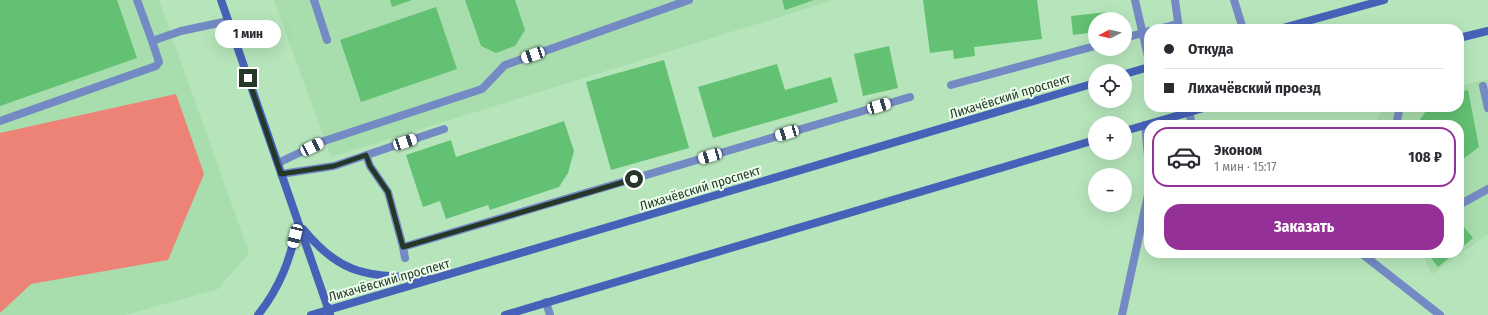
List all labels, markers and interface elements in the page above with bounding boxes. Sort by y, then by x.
north arrow [1088,12,1132,56]
map controls [1088,12,1132,212]
callout: 1 мин [215,20,281,48]
text: 1 мин [233,26,263,41]
text: Откуда [1188,40,1233,58]
car [520,45,546,65]
button: locate [1088,64,1132,108]
route end [239,69,257,87]
street label: Лихачёвский проспект [948,70,1073,122]
text: Лихачёвский проезд [1188,79,1321,97]
car [866,97,892,115]
button: + [1088,116,1132,160]
car [774,124,800,142]
car [392,133,418,151]
car [299,136,325,158]
icon: car [1166,139,1202,175]
text: Эконом [1214,141,1262,159]
car [697,147,723,165]
text: 108 ₽ [1408,148,1442,166]
text: 1 мин · 15:17 [1214,159,1276,174]
street label: Лихачёвский проспект [638,162,763,214]
button: − [1088,168,1132,212]
route start [625,170,643,188]
button: Заказать [1164,204,1444,250]
car [286,223,304,249]
street label: Лихачёвский проспект [327,255,452,304]

